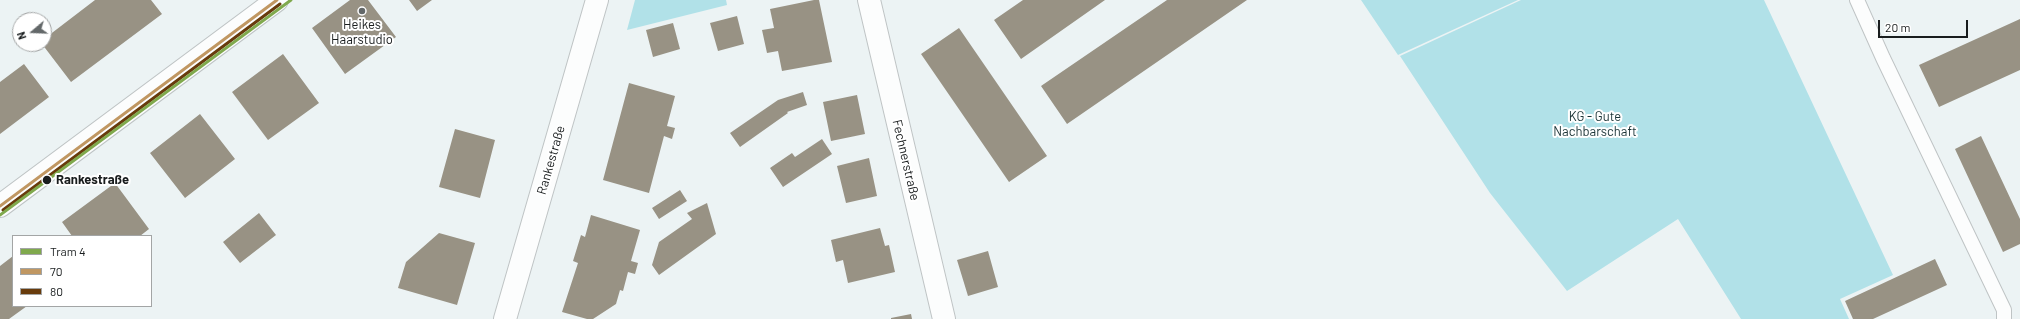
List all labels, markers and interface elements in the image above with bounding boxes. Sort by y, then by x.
marker: Heikes Haarstudio [357,6,367,16]
north arrow [12,12,52,52]
scale bar [1880,12,1970,38]
place label: Heikes Haarstudio [331,17,393,48]
text: 20 m [1885,20,1911,34]
text: N [14,30,28,41]
park label: KG - Gute Nachbarschaft [1553,109,1637,140]
street label: Fechnerstraße [889,118,923,202]
street label: Rankestraße [534,124,568,196]
place label: Rankestraße [56,172,129,188]
marker: Rankestraße [41,174,53,186]
legend [12,235,152,307]
text: Tram 4 [50,244,86,258]
text: 70 [50,264,62,278]
text: 80 [50,284,63,298]

